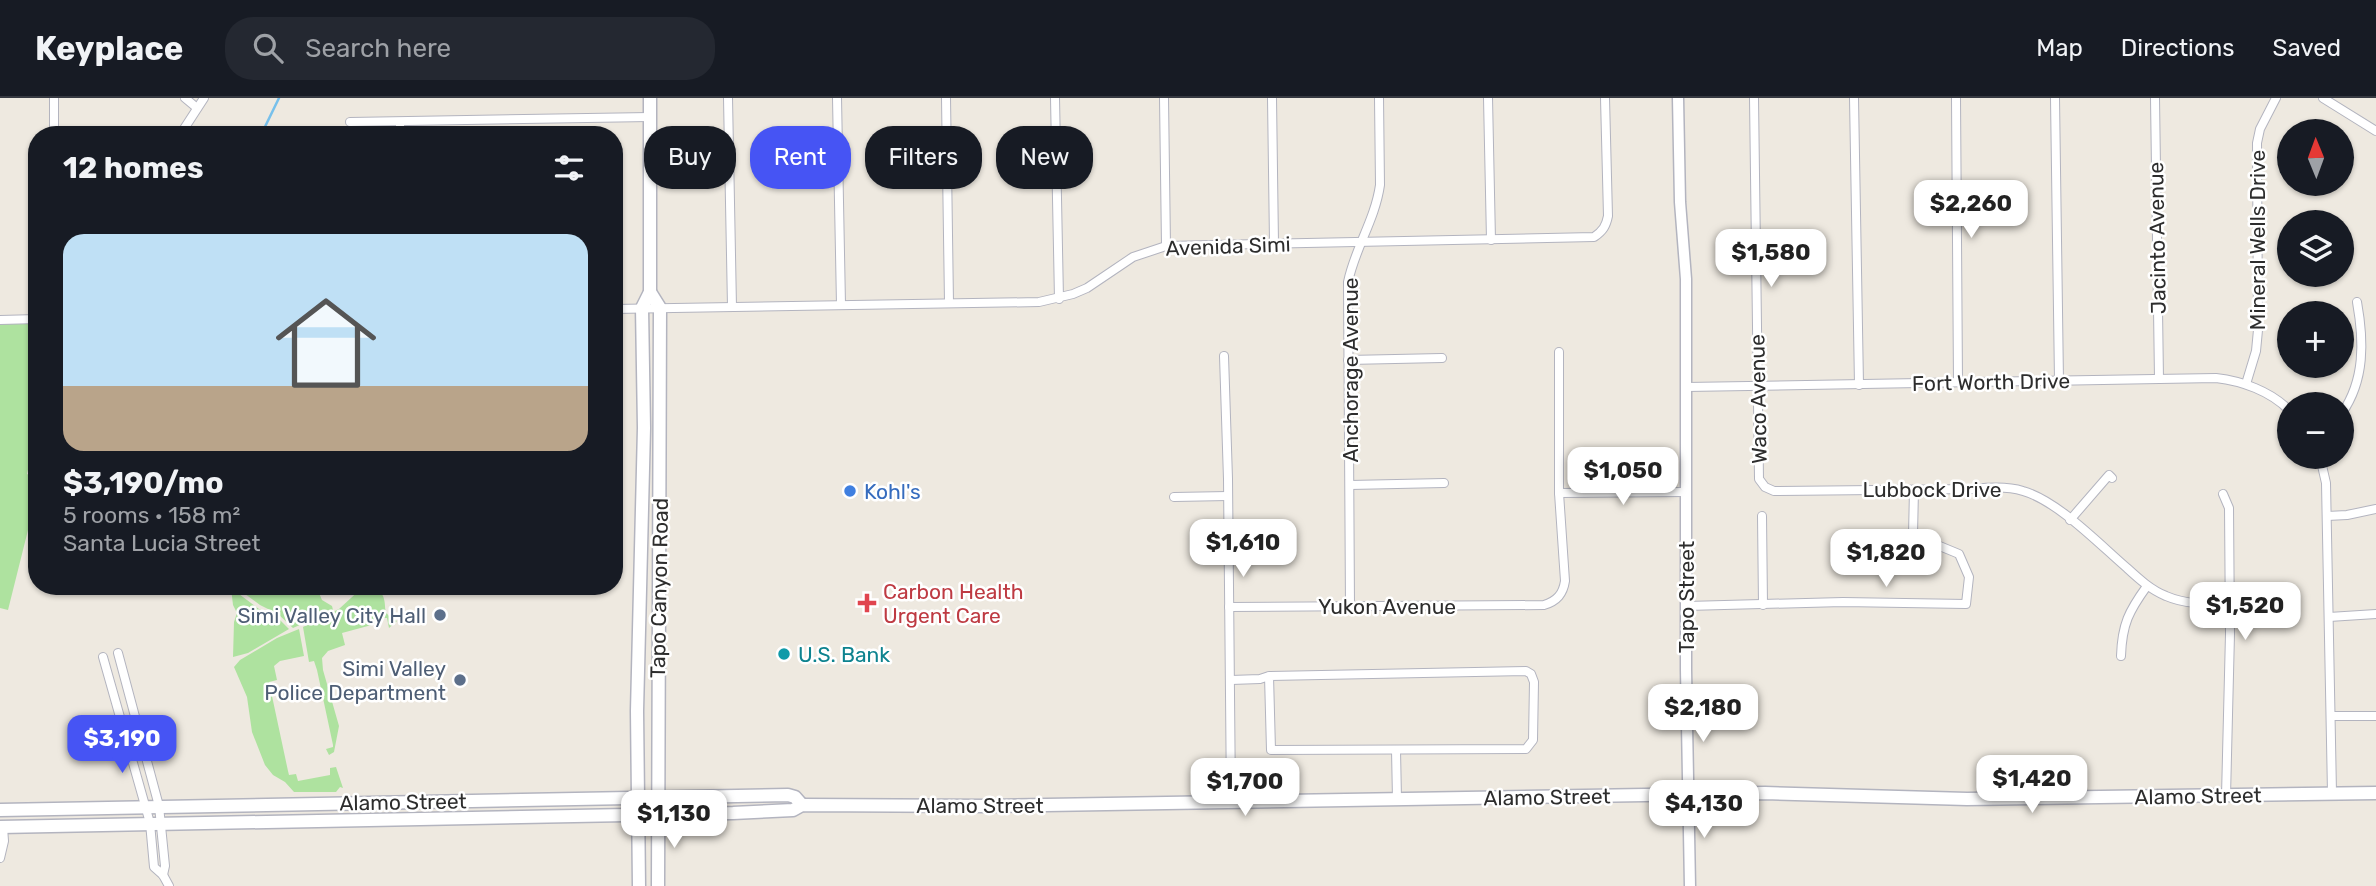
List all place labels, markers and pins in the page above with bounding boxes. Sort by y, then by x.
pin: $2,260 [1914,180,2028,240]
pin: $1,580 [1714,230,1828,289]
pin: $1,050 [1566,448,1680,507]
place label: Kohl's [864,479,921,504]
marker: Kohl's [842,483,858,499]
pin: $1,610 [1186,519,1300,579]
pin: $1,820 [1829,530,1943,589]
place label: Carbon Health Urgent Care [883,579,1023,628]
pin: $1,520 [2188,582,2302,642]
marker: Carbon Health Urgent Care [857,593,877,613]
place label: Simi Valley City Hall [237,603,426,628]
marker: Simi Valley City Hall [432,607,448,623]
place label: U.S. Bank [798,642,890,667]
marker: U.S. Bank [776,646,792,662]
place label: Simi Valley Police Department [264,656,446,705]
marker: Simi Valley Police Department [452,672,468,688]
pin: $2,180 [1646,684,1760,744]
pin: $3,190 [65,716,179,775]
pin: $1,420 [1975,756,2089,815]
pin: $1,700 [1188,758,1302,818]
pin: $4,130 [1647,780,1761,840]
pin: $1,130 [617,790,731,850]

